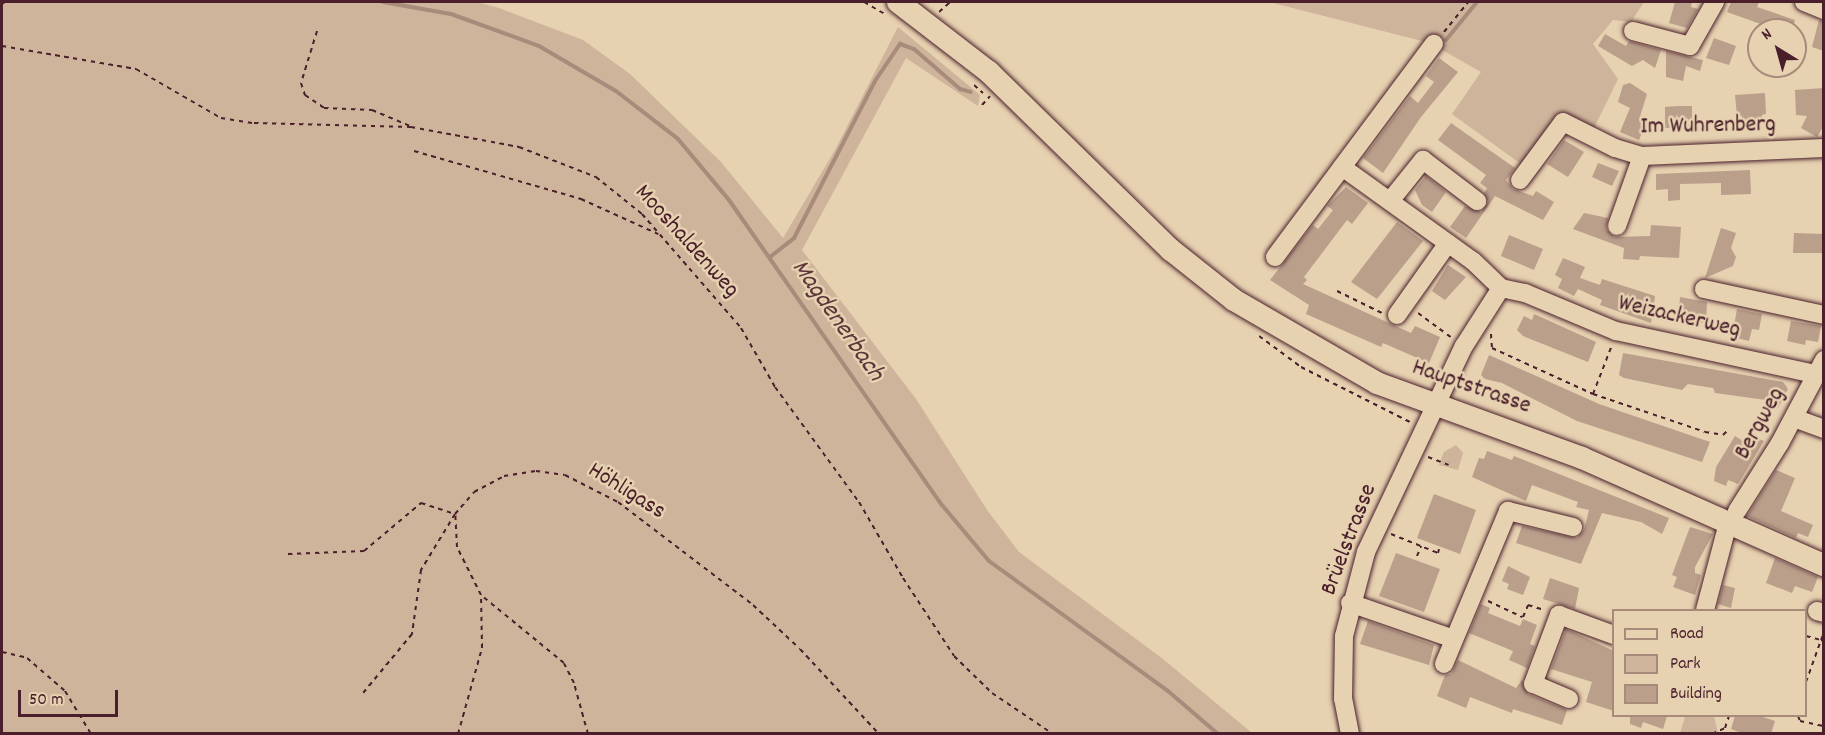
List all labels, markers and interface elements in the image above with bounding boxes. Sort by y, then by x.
north arrow [1747,18,1807,78]
text: N [1757,23,1777,46]
street label: Im Wuhrenberg [1640,111,1776,143]
street label: Mooshaldenweg [627,179,745,305]
water label: Magdenerbach [784,254,890,388]
street label: Weizackerweg [1615,290,1743,346]
street label: Hauptstrasse [1408,354,1534,422]
street label: Bergweg [1730,383,1792,465]
street label: Höhligass [582,457,670,527]
street label: Brüelstrasse [1316,480,1384,600]
legend [1612,609,1807,717]
text: Road [1670,622,1704,647]
text: Park [1670,652,1701,677]
scale bar [21,678,122,716]
text: Building [1670,682,1722,707]
text: 50 m [29,688,64,713]

